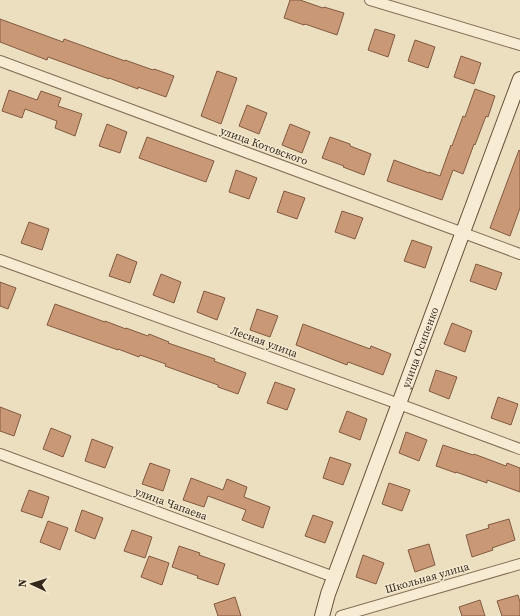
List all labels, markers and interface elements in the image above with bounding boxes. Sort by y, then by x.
street label: улица Котовского [218,123,310,169]
street label: улица Осипенко [398,305,442,390]
street label: Лесная улица [228,323,300,361]
street label: улица Чапаева [133,484,210,524]
street label: Школьная улица [383,559,471,597]
north arrow [12,564,52,604]
text: N [15,579,30,588]

